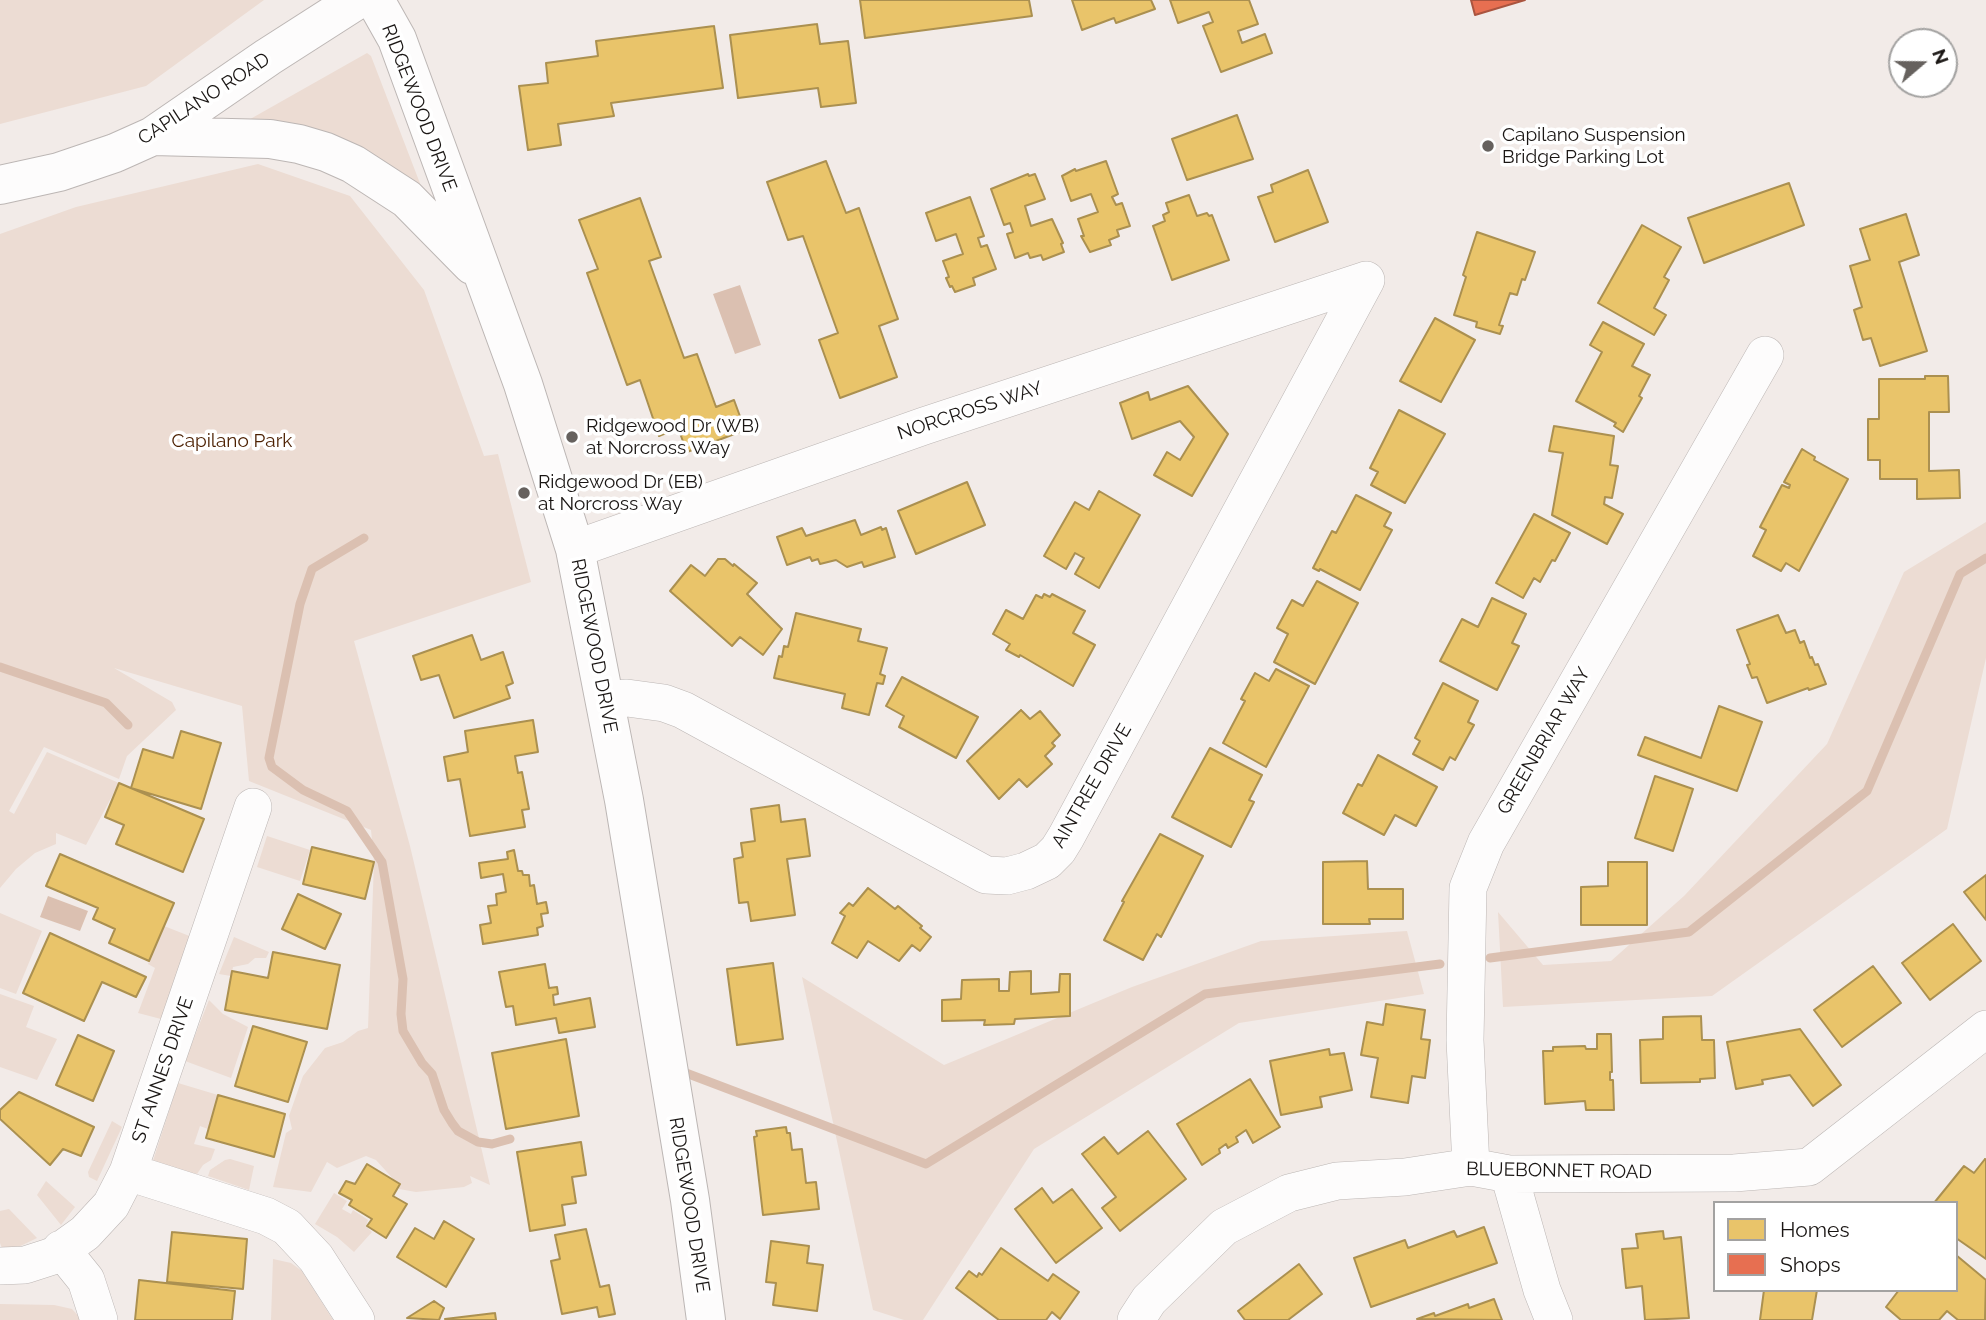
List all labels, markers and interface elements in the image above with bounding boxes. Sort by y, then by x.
street label: RIDGEWOOD DRIVE [377,21,461,195]
north arrow [1888,28,1958,98]
text: N [1928,46,1954,67]
street label: CAPILANO ROAD [134,48,274,150]
place label: Capilano Suspension Bridge Parking Lot [1502,124,1686,168]
marker: Capilano Suspension Bridge Parking Lot [1480,138,1496,154]
street label: NORCROSS WAY [894,377,1046,445]
place label: Ridgewood Dr (WB) at Norcross Way [586,415,759,459]
marker: Ridgewood Dr (WB) at Norcross Way [564,429,580,445]
park label: Capilano Park [172,430,292,452]
place label: Ridgewood Dr (EB) at Norcross Way [538,471,703,515]
marker: Ridgewood Dr (EB) at Norcross Way [516,485,532,501]
street label: RIDGEWOOD DRIVE [566,557,622,735]
street label: GREENBRIAR WAY [1493,663,1595,819]
street label: AINTREE DRIVE [1047,720,1137,852]
street label: ST ANNES DRIVE [127,994,199,1146]
street label: RIDGEWOOD DRIVE [664,1116,714,1294]
street label: BLUEBONNET ROAD [1466,1158,1652,1184]
legend [1713,1201,1958,1292]
text: Homes [1780,1217,1850,1242]
text: Shops [1780,1252,1841,1277]

